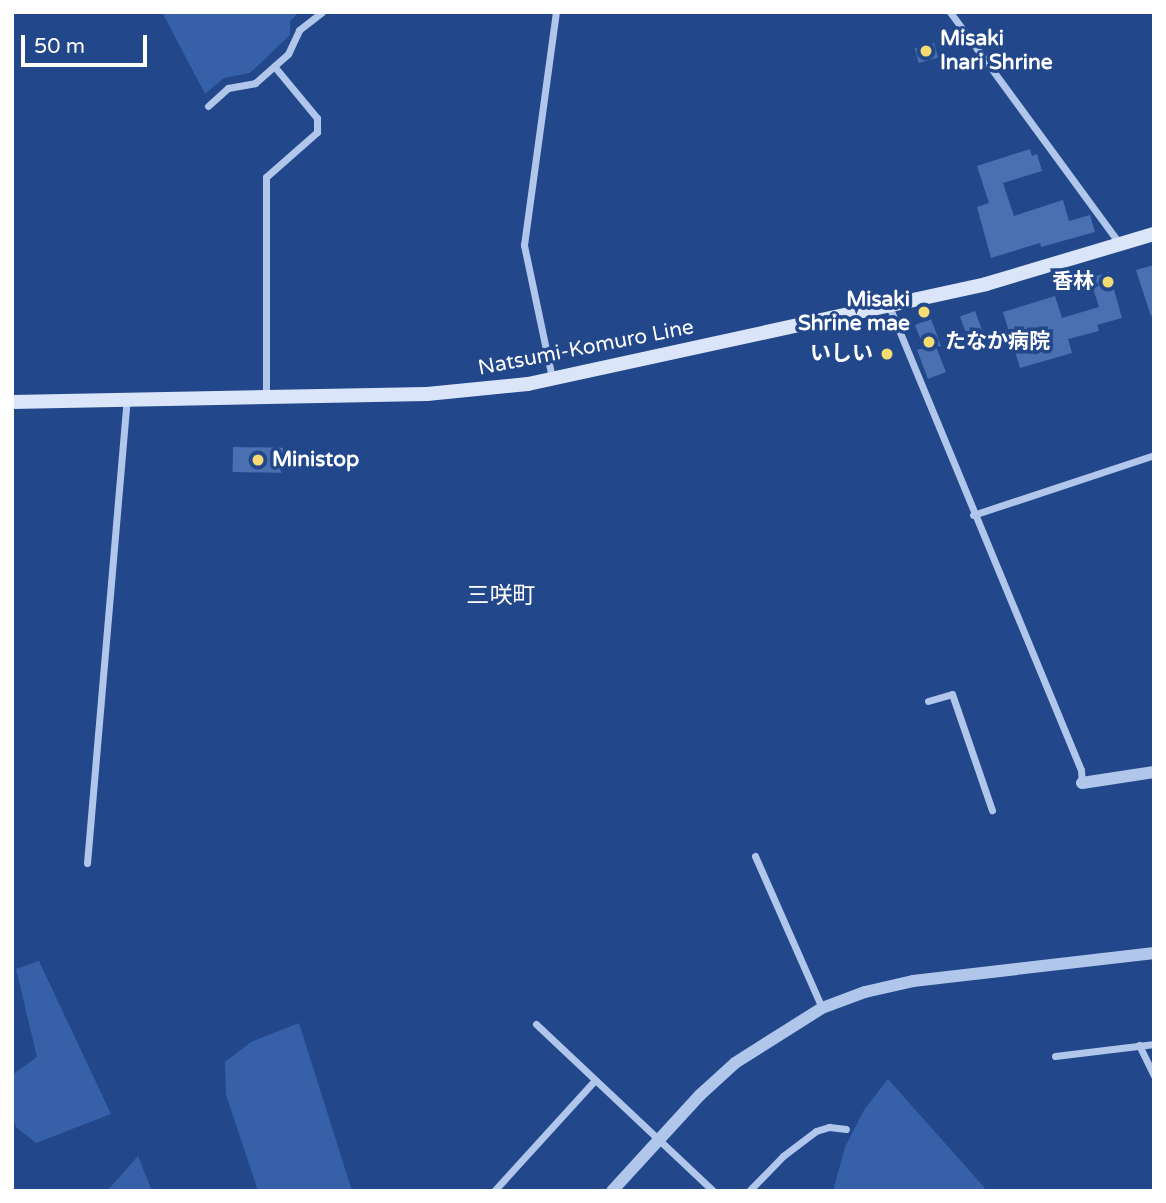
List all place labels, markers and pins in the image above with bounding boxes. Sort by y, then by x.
place label: Misaki Inari Shrine [940,26,1053,76]
marker: Misaki Inari Shrine [918,43,934,59]
place label: 香林 [1052,269,1094,295]
marker: 香林 [1100,274,1116,290]
place label: Misaki Shrine mae [798,287,910,337]
marker: Misaki Shrine mae [916,304,932,320]
place label: たなか病院 [945,329,1050,355]
marker: たなか病院 [919,332,939,352]
place label: いしい [810,341,873,367]
marker: いしい [879,346,895,362]
place label: Ministop [272,447,359,473]
marker: Ministop [250,452,266,468]

